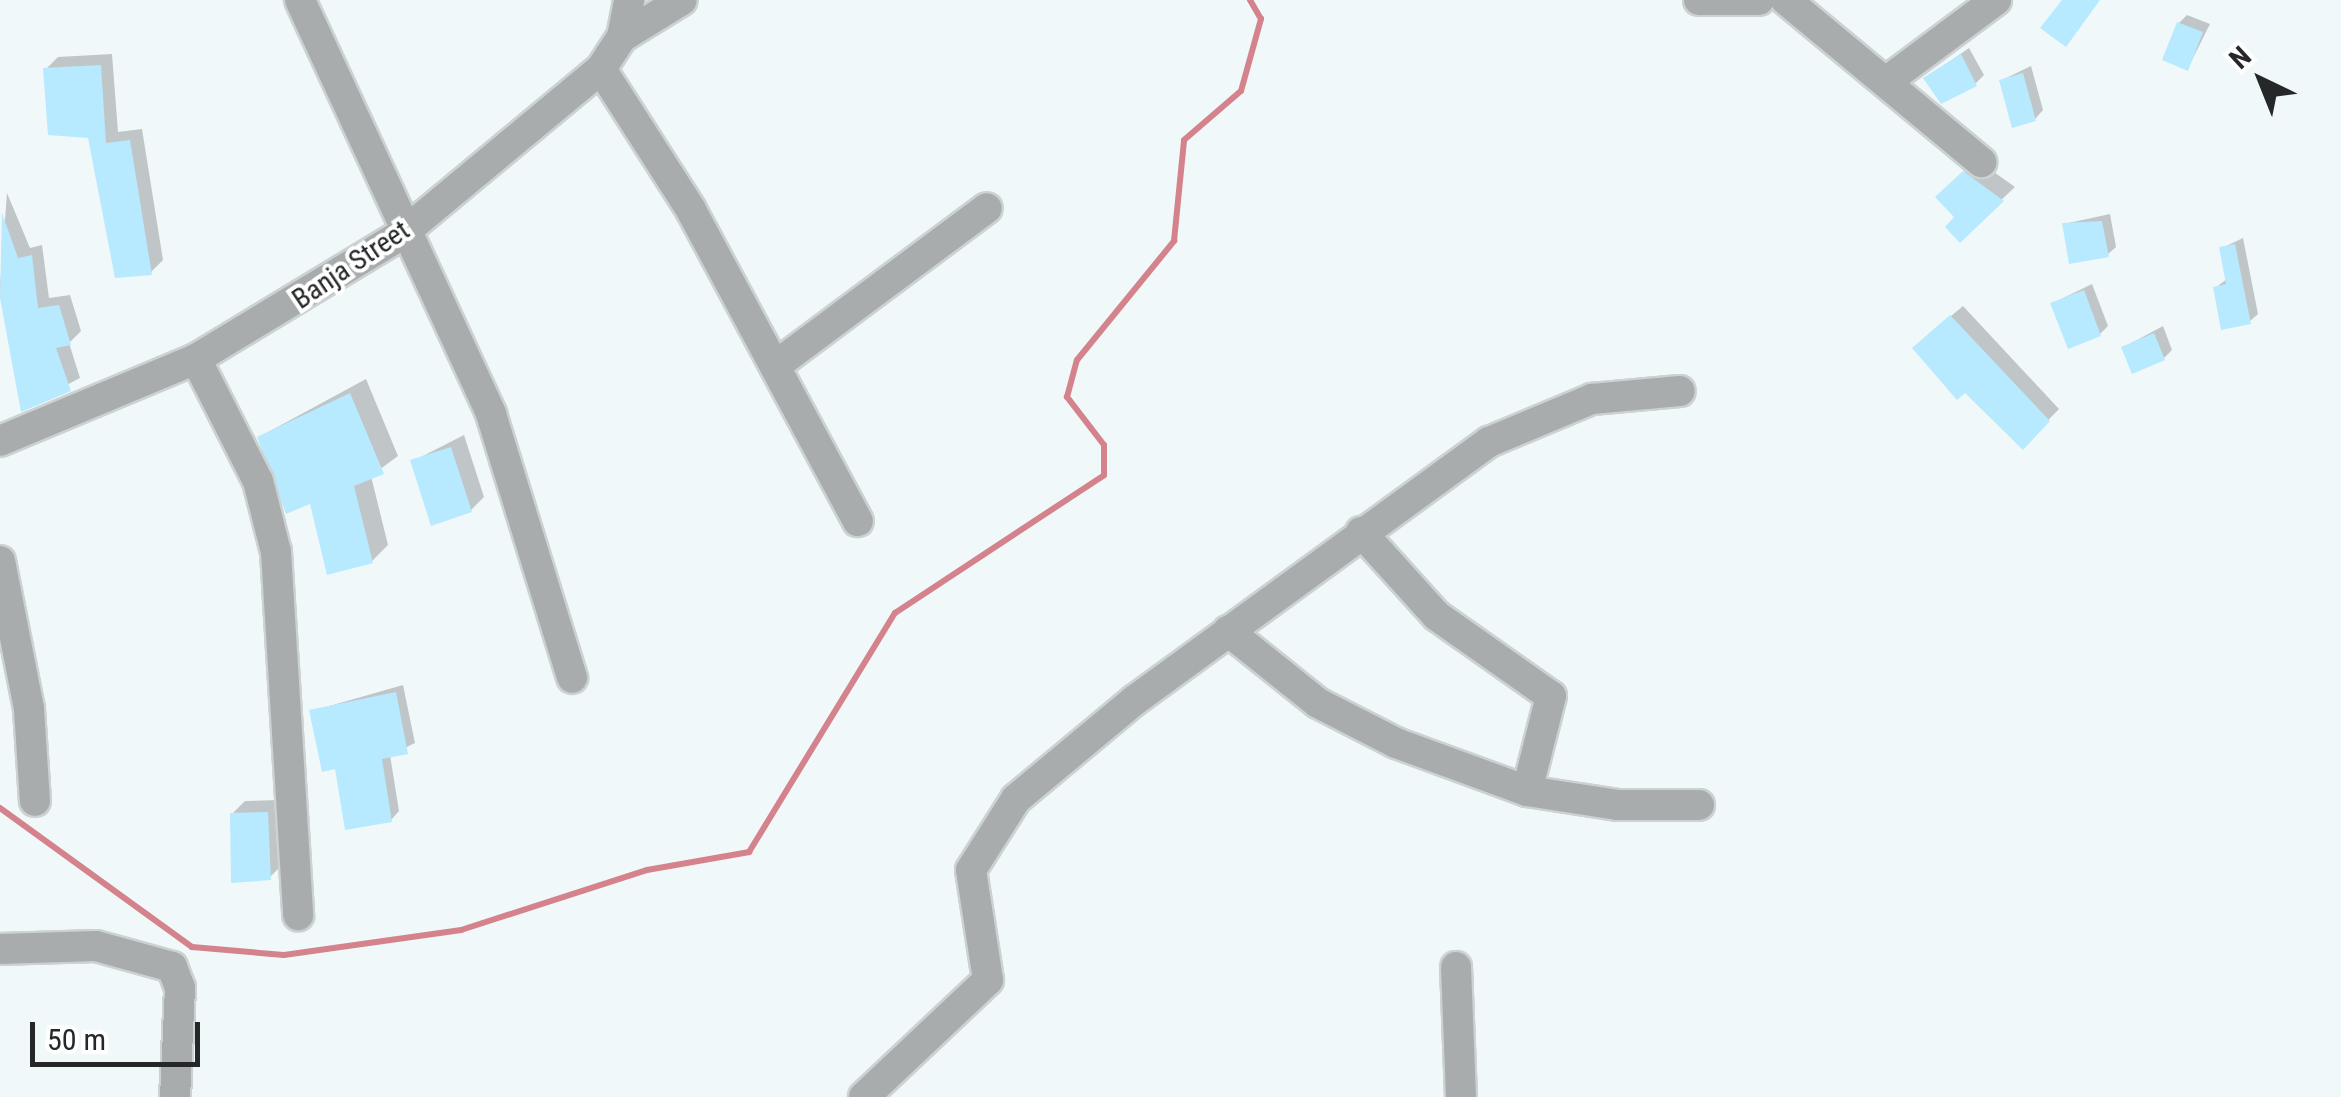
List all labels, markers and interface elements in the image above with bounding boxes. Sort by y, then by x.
north arrow [2211,30,2311,130]
text: N [2223,40,2258,76]
street label: Banja Street [286,214,416,316]
scale bar [35,1002,205,1064]
text: 50 m [47,1022,106,1057]

